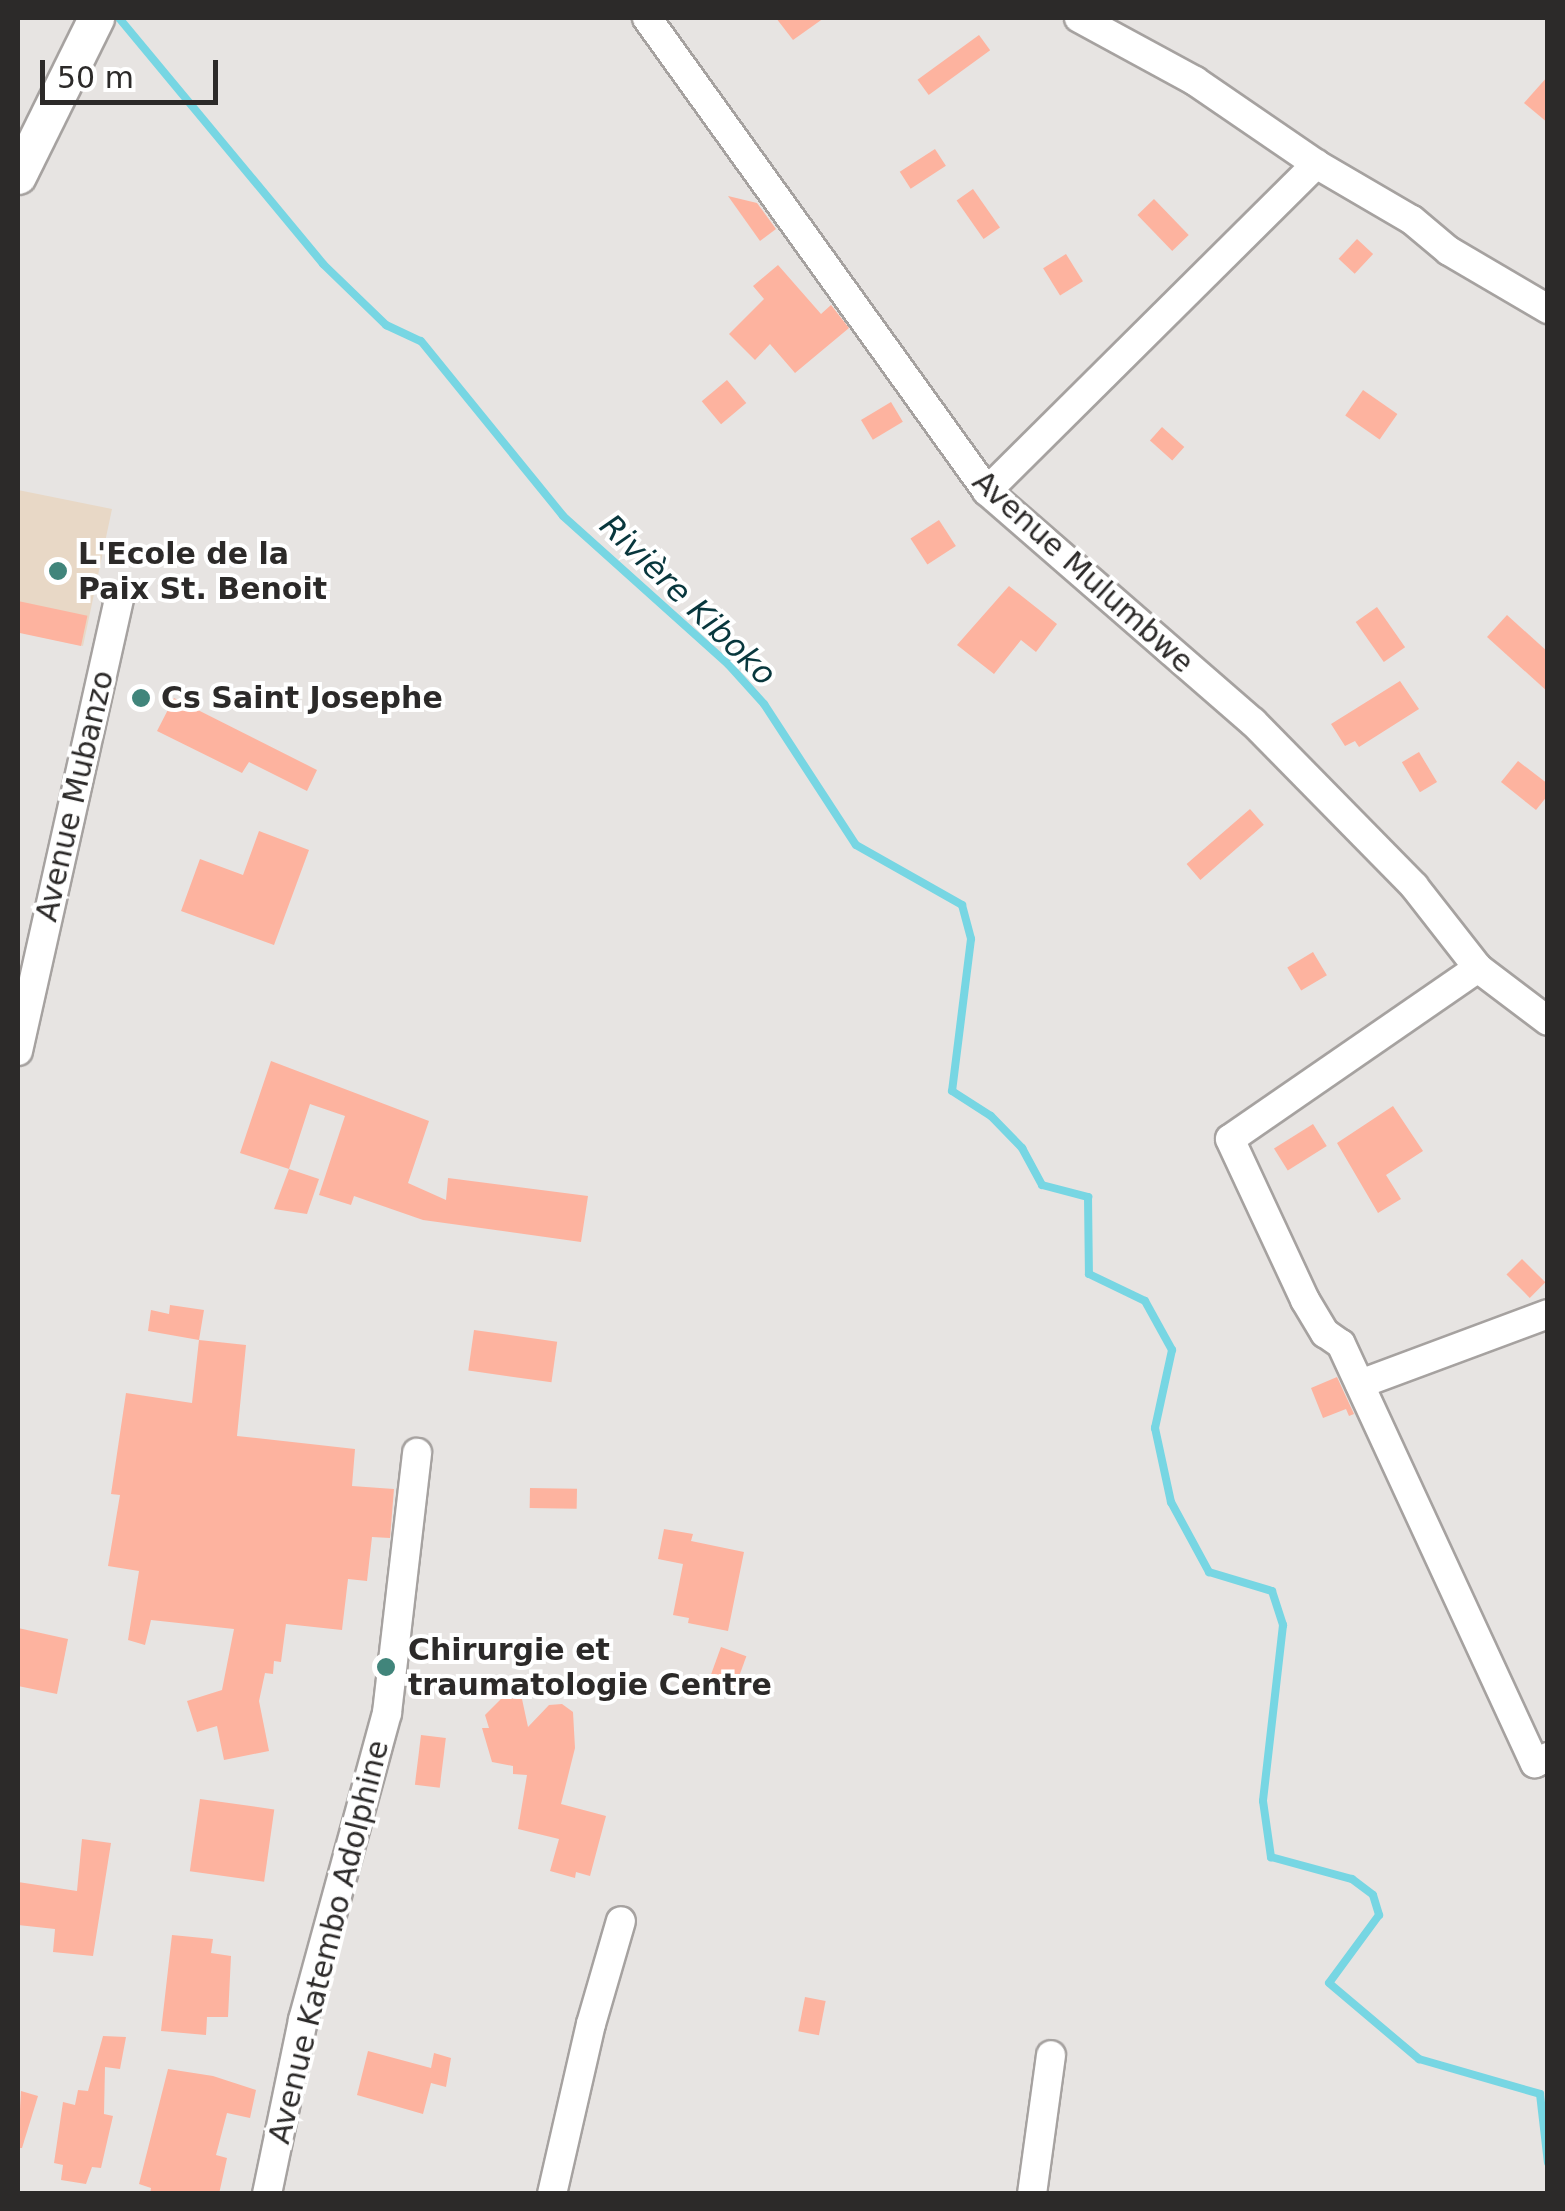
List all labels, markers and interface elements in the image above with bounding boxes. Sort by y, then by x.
scale bar [45,40,222,102]
text: 50 m [57,60,134,95]
street label: Avenue Mulumbwe [965,463,1201,681]
water label: Rivière Kiboko [592,506,784,694]
place label: L'Ecole de la Paix St. Benoit [78,536,327,606]
marker: L'Ecole de la Paix St. Benoit [47,560,69,582]
street label: Avenue Mubanzo [29,667,121,925]
place label: Cs Saint Josephe [161,680,443,716]
marker: Cs Saint Josephe [130,687,152,709]
place label: Chirurgie et traumatologie Centre [408,1632,772,1702]
marker: Chirurgie et traumatologie Centre [373,1654,399,1680]
street label: Avenue Katembo Adolphine [261,1737,397,2147]

